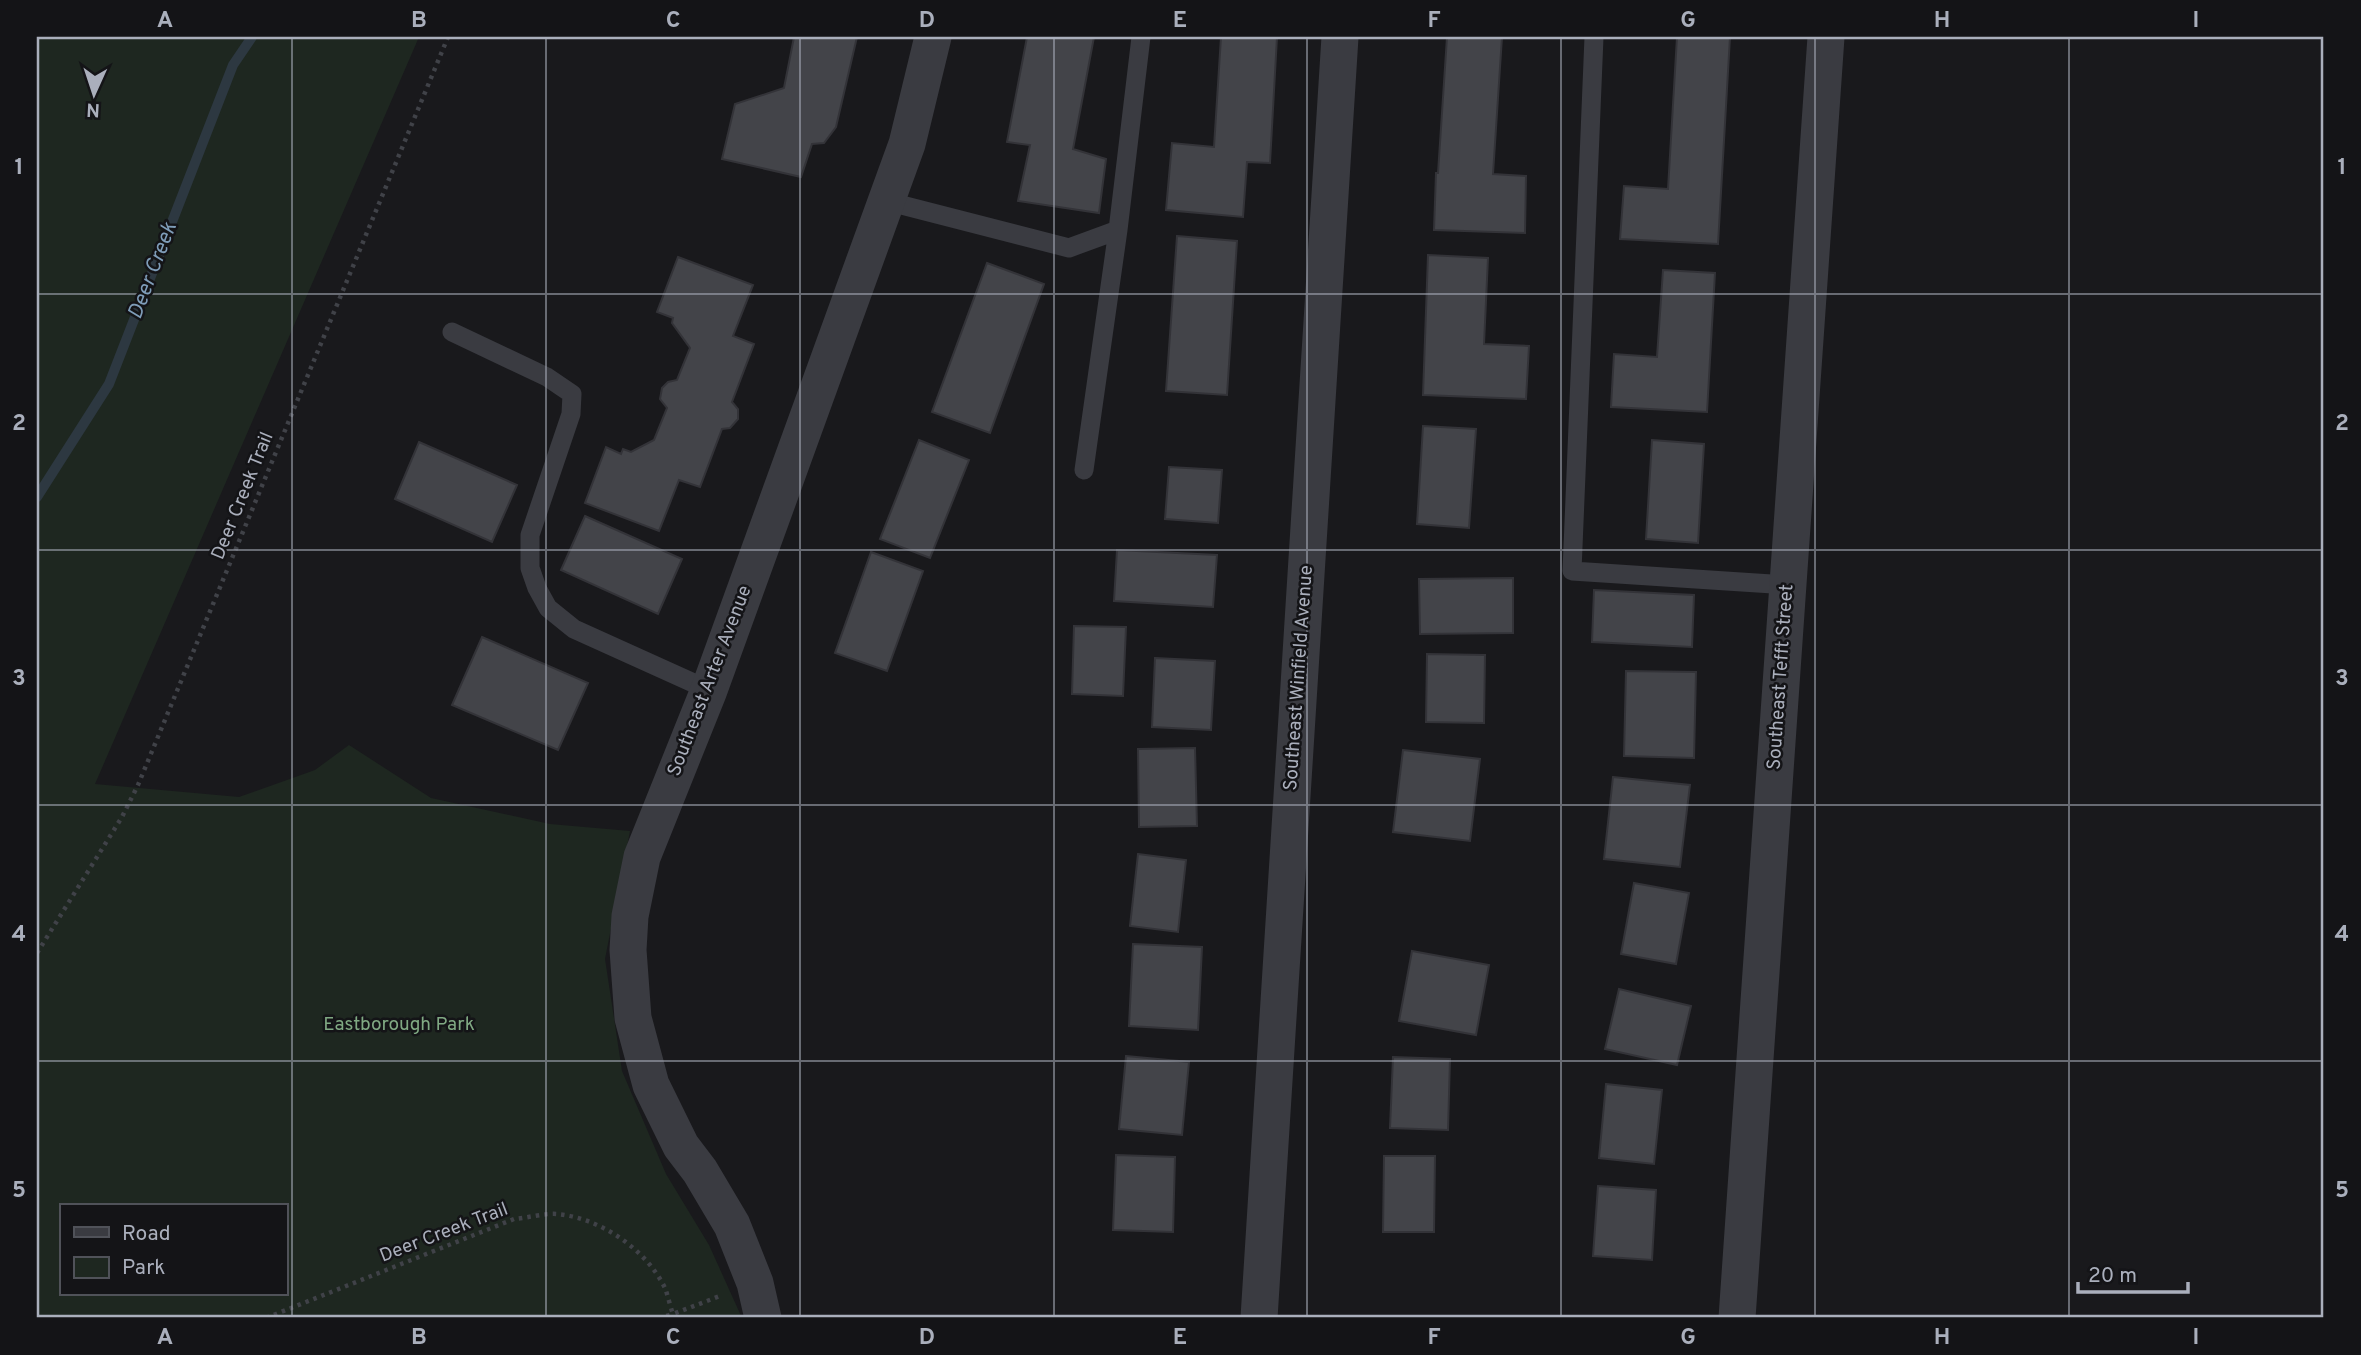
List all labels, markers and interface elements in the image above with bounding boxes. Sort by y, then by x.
text: A [157,7,173,36]
text: B [411,7,427,36]
text: C [666,7,680,36]
text: D [919,7,935,36]
text: E [1173,7,1187,36]
text: F [1427,7,1441,36]
text: G [1680,7,1696,36]
text: H [1934,7,1950,36]
text: I [2193,7,2199,36]
north arrow [60,60,130,130]
text: N [86,97,101,121]
text: 1 [14,154,24,183]
text: 1 [2337,154,2347,183]
water label: Deer Creek [122,218,184,323]
text: 2 [12,410,26,439]
text: 2 [2335,410,2349,439]
street label: Deer Creek Trail [206,429,280,563]
street label: Southeast Winfield Avenue [1279,564,1319,792]
street label: Southeast Arter Avenue [663,582,757,780]
street label: Southeast Tefft Street [1763,583,1799,771]
text: 3 [12,665,26,694]
text: 3 [2335,665,2349,694]
text: 4 [12,921,26,950]
text: 4 [2335,921,2349,950]
park label: Eastborough Park [323,1013,475,1037]
text: 5 [12,1177,26,1206]
text: 5 [2335,1177,2349,1206]
street label: Deer Creek Trail [376,1197,512,1269]
legend [60,1204,287,1296]
text: Road [122,1221,171,1248]
scale bar [2078,1250,2188,1294]
text: Park [122,1255,165,1282]
text: 20 m [2088,1263,2137,1290]
text: A [157,1324,173,1353]
text: B [411,1324,427,1353]
text: C [666,1324,680,1353]
text: D [919,1324,935,1353]
text: E [1173,1324,1187,1353]
text: F [1427,1324,1441,1353]
text: G [1680,1324,1696,1353]
text: H [1934,1324,1950,1353]
text: I [2193,1324,2199,1353]

